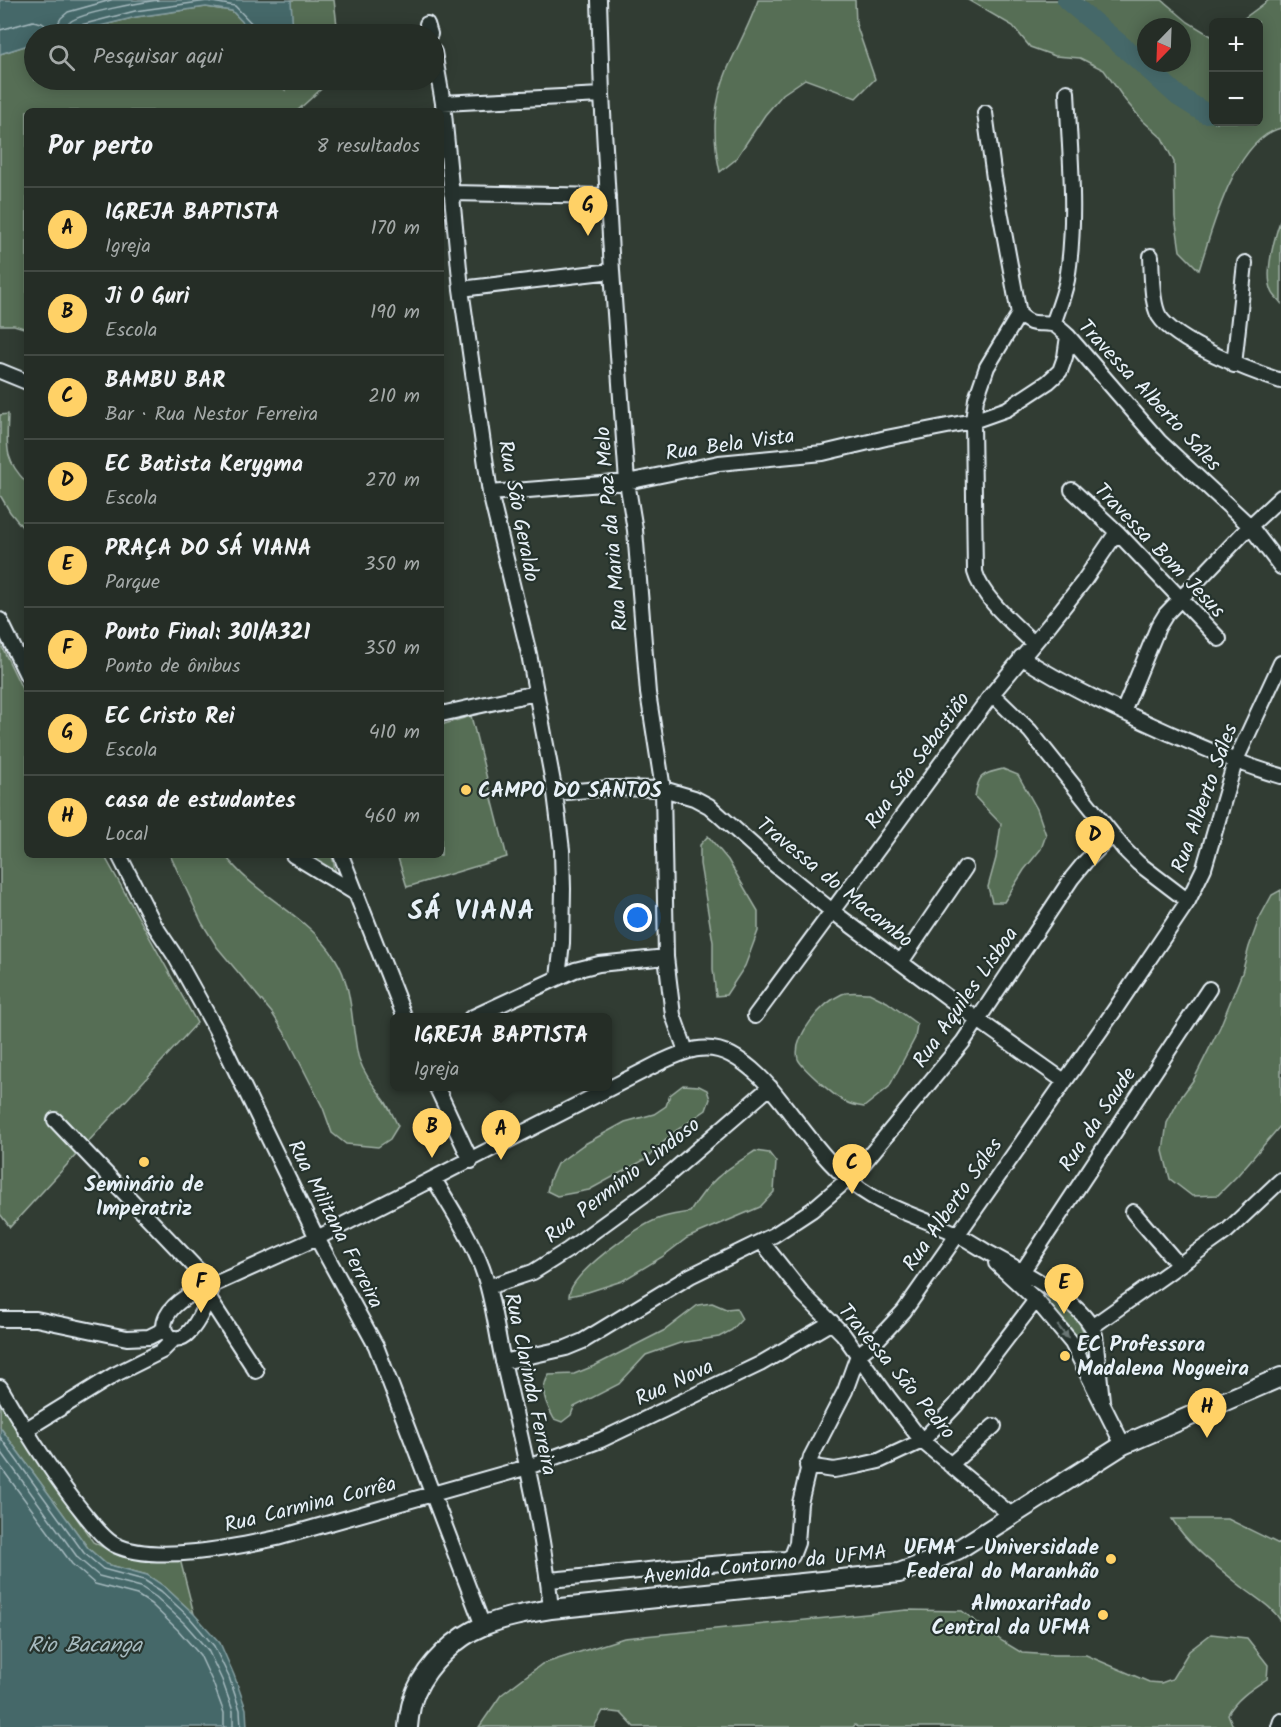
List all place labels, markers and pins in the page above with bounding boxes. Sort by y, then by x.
pin: G [568,186,608,236]
place label: CAMPO DO SANTOS [478,775,662,808]
marker: CAMPO DO SANTOS [459,783,473,797]
pin: D [1076,816,1114,866]
pin: B [412,1108,452,1158]
pin: A [482,1110,520,1160]
pin: C [832,1144,872,1194]
marker: Seminário de Imperatriz [137,1155,151,1169]
place label: Seminário de Imperatriz [84,1169,204,1226]
pin: F [182,1264,220,1313]
pin: E [1044,1264,1084,1314]
place label: EC Professora Madalena Nogueira [1077,1329,1249,1386]
marker: EC Professora Madalena Nogueira [1058,1349,1072,1363]
pin: H [1188,1388,1226,1438]
place label: UFMA - Universidade Federal do Maranhão [904,1532,1099,1589]
marker: UFMA - Universidade Federal do Maranhão [1104,1552,1118,1566]
place label: Almoxarifado Central da UFMA [932,1588,1091,1645]
marker: Almoxarifado Central da UFMA [1096,1608,1110,1622]

